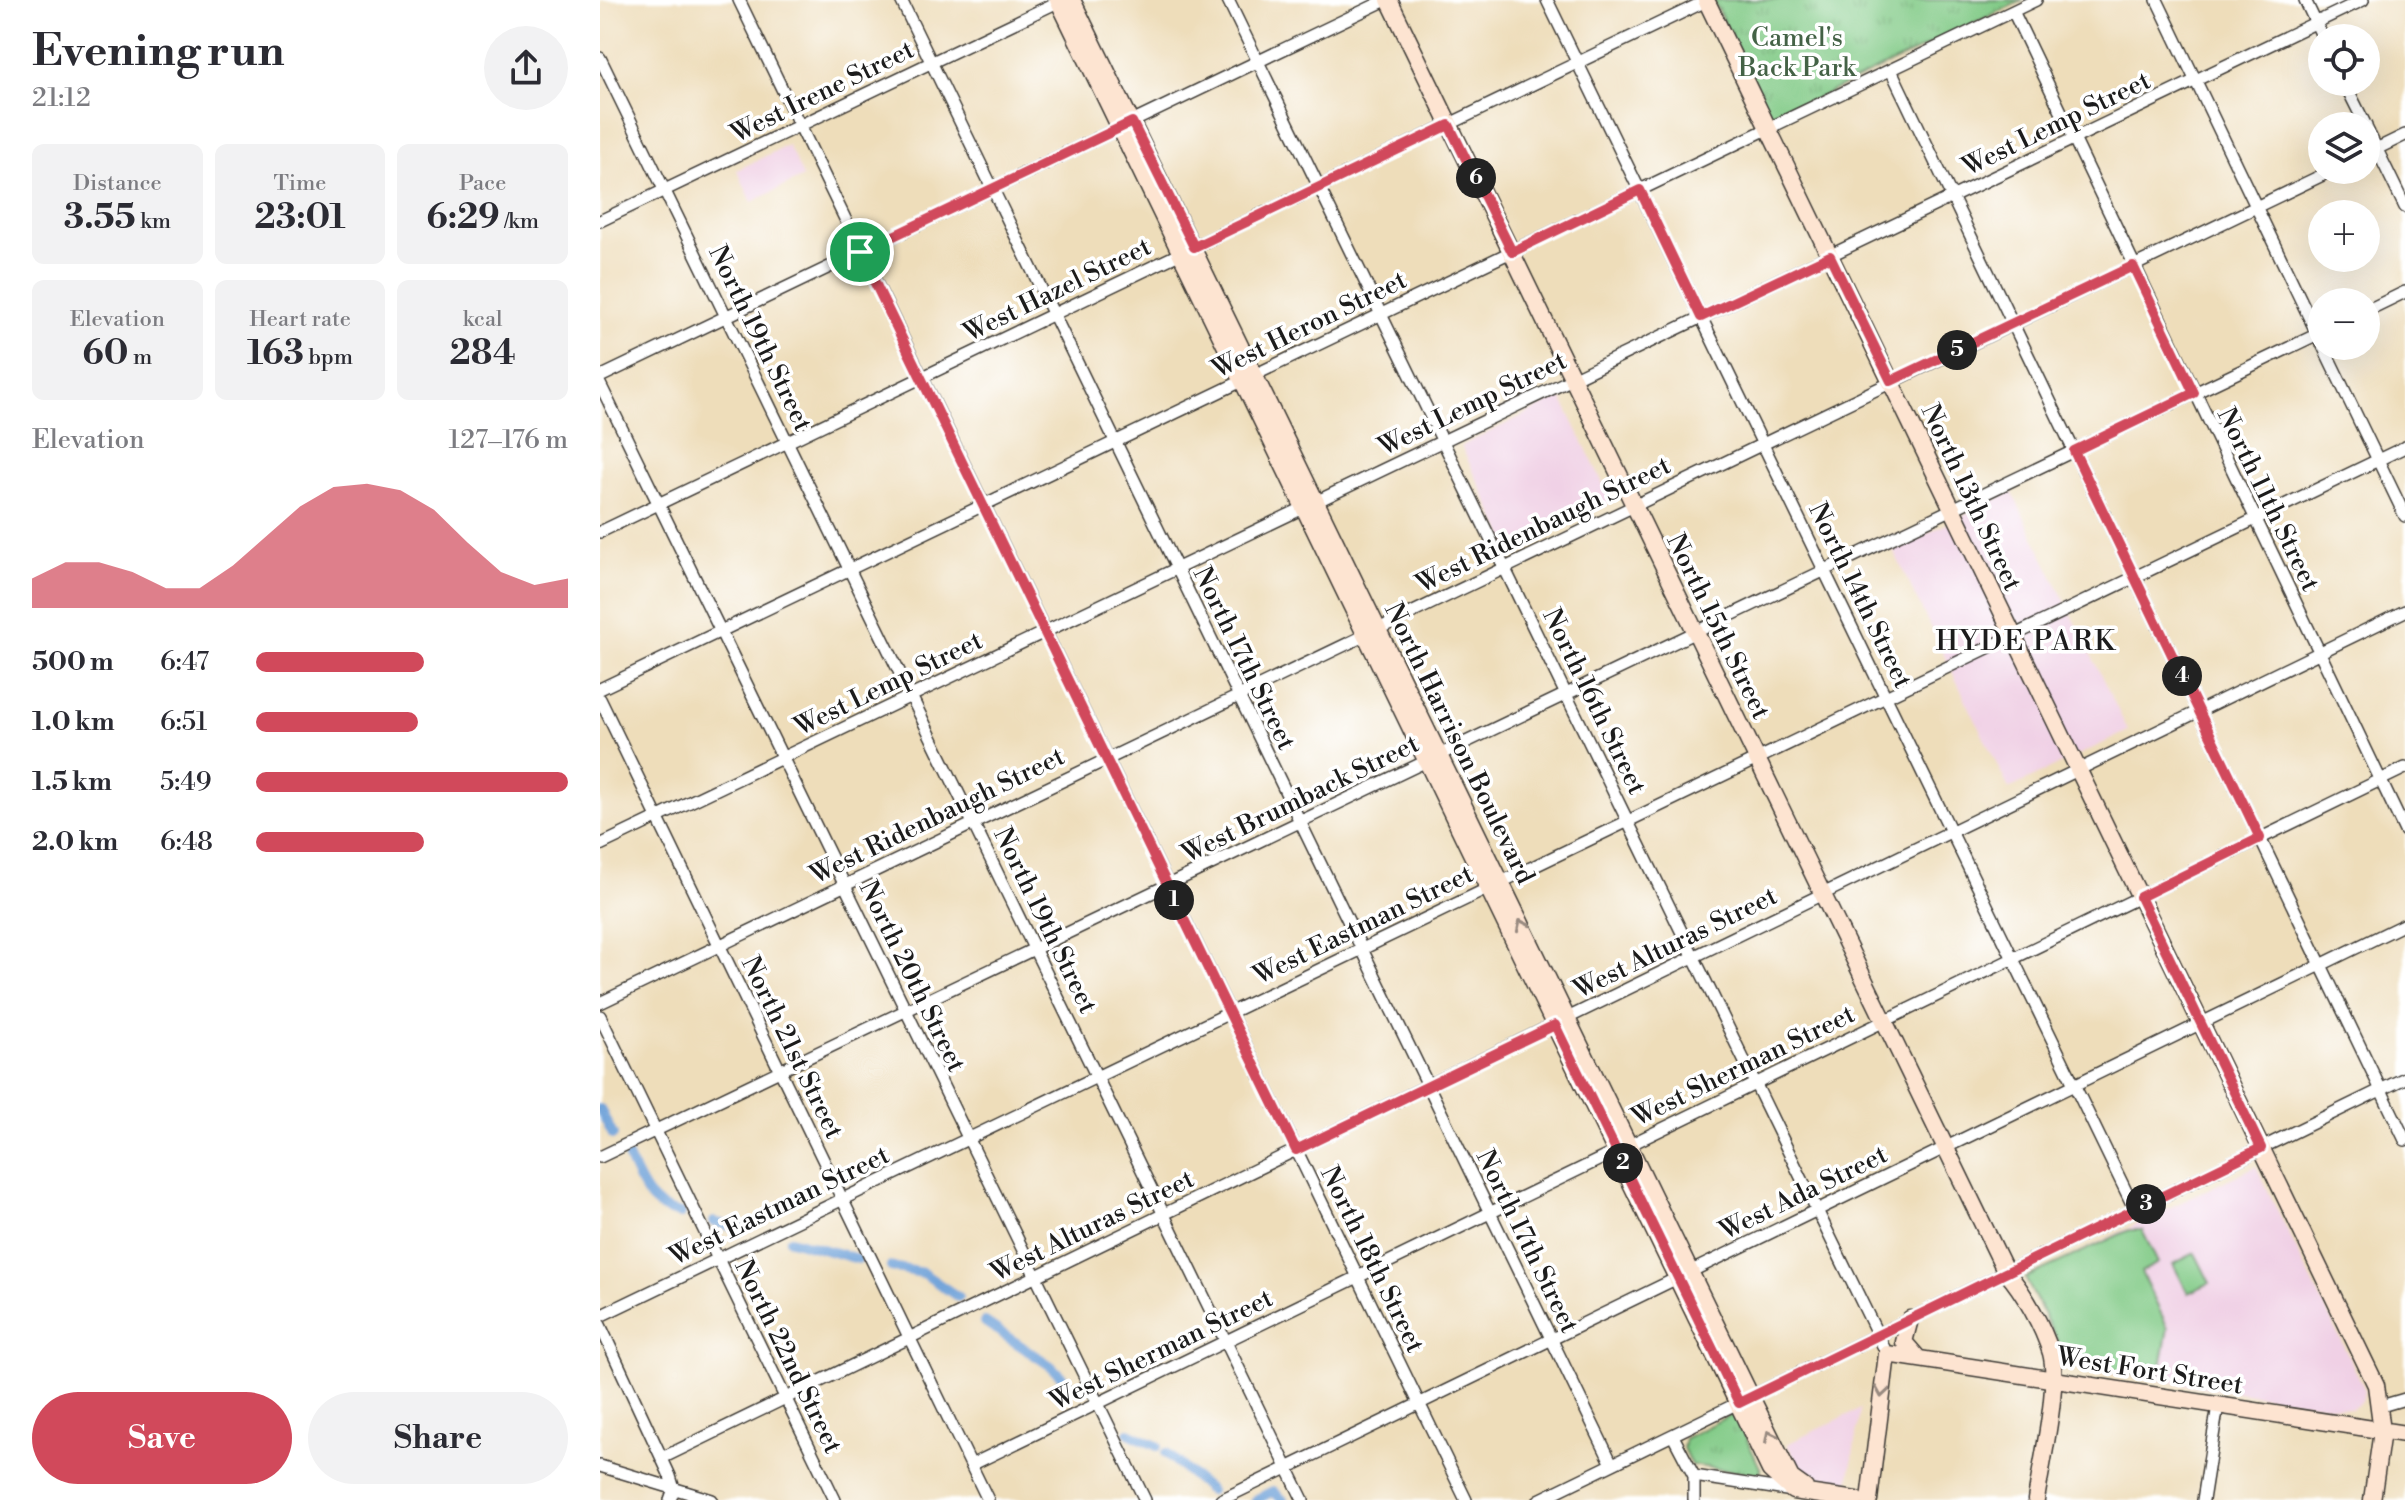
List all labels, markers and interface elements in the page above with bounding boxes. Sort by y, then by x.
park label: Camel's Back Park [1737,22,1857,84]
text: Evening run [32,24,285,79]
map controls [2308,24,2380,360]
button: locate [2308,24,2380,96]
button: share [484,26,568,110]
street label: West Irene Street [725,34,919,151]
street label: West Lemp Street [1956,65,2156,184]
text: 21:12 [32,82,91,114]
button: layers [2308,112,2380,184]
pin: 6 [1456,158,1496,198]
text: 6 [1469,164,1483,191]
text: Distance [73,170,162,197]
text: Time [274,170,326,197]
text: Pace [459,170,506,197]
text: 3.55 [64,197,136,239]
text: 23:01 [255,197,345,239]
text: 6:29 [426,197,500,239]
button: + [2308,200,2380,272]
text: km [136,208,171,235]
text: /km [500,208,539,235]
pin [826,218,894,286]
icon: arrive [838,230,882,274]
street label: West Hazel Street [958,231,1156,350]
street label: North 19th Street [701,240,819,437]
street label: West Heron Street [1206,264,1412,386]
button: − [2308,288,2380,360]
text: Elevation [70,306,165,333]
text: Heart rate [249,306,351,333]
text: kcal [463,306,503,333]
pin: 5 [1937,330,1977,370]
text: 60 [82,333,128,375]
text: 163 [247,333,304,375]
text: 284 [450,333,516,375]
text: 5 [1950,336,1964,363]
text: m [128,344,152,371]
text: bpm [304,344,353,371]
street label: West Lemp Street [1372,345,1572,464]
street label: North 13th Street [1914,399,2028,596]
street label: North 11th Street [2210,402,2326,596]
text: Elevation [32,424,145,456]
text: 127–176 m [448,424,568,456]
street label: West Ridenbaugh Street [1410,449,1676,601]
street label: North 14th Street [1801,497,1919,693]
street label: North 15th Street [1659,528,1777,724]
street label: North 17th Street [1186,562,1302,755]
street label: North Harrison Boulevard [1377,598,1541,890]
street label: North 16th Street [1535,603,1653,800]
district label: HYDE PARK [1935,624,2117,659]
street label: West Lemp Street [788,625,988,744]
text: 500 m [32,646,114,678]
text: 6:47 [160,646,209,678]
pin: 4 [2162,656,2202,696]
text: 4 [2175,662,2189,689]
text: 1.0 km [32,706,115,738]
text: 6:51 [160,706,207,738]
street label: West Brumback Street [1176,728,1424,871]
street label: West Ridenbaugh Street [804,740,1070,892]
text: 1.5 km [32,766,112,798]
text: 5:49 [160,766,211,798]
street label: North 19th Street [986,822,1104,1019]
text: 2.0 km [32,826,118,858]
text: 6:48 [160,826,213,858]
street label: West Eastman Street [1247,858,1479,992]
street label: North 20th Street [852,875,972,1077]
pin: 1 [1154,880,1194,920]
street label: West Alturas Street [1568,880,1782,1006]
text: 1 [1169,886,1179,913]
one-way arrow [1516,919,1532,934]
street label: North 21st Street [734,951,850,1144]
street label: West Sherman Street [1626,998,1860,1134]
street label: West Eastman Street [663,1139,895,1273]
street label: West Ada Street [1713,1139,1892,1248]
pin: 2 [1603,1143,1643,1183]
street label: North 17th Street [1469,1145,1585,1338]
text: 2 [1616,1149,1630,1176]
street label: North 18th Street [1313,1161,1431,1358]
street label: West Alturas Street [985,1163,1199,1289]
pin: 3 [2126,1184,2166,1224]
text: 3 [2139,1190,2153,1217]
street label: North 22nd Street [727,1254,849,1459]
street label: West Sherman Street [1044,1282,1278,1418]
street label: West Fort Street [2053,1340,2245,1402]
one-way arrow [1874,1385,1891,1398]
button: Save [32,1392,292,1484]
button: Share [308,1392,568,1484]
one-way arrow [1765,1429,1780,1444]

